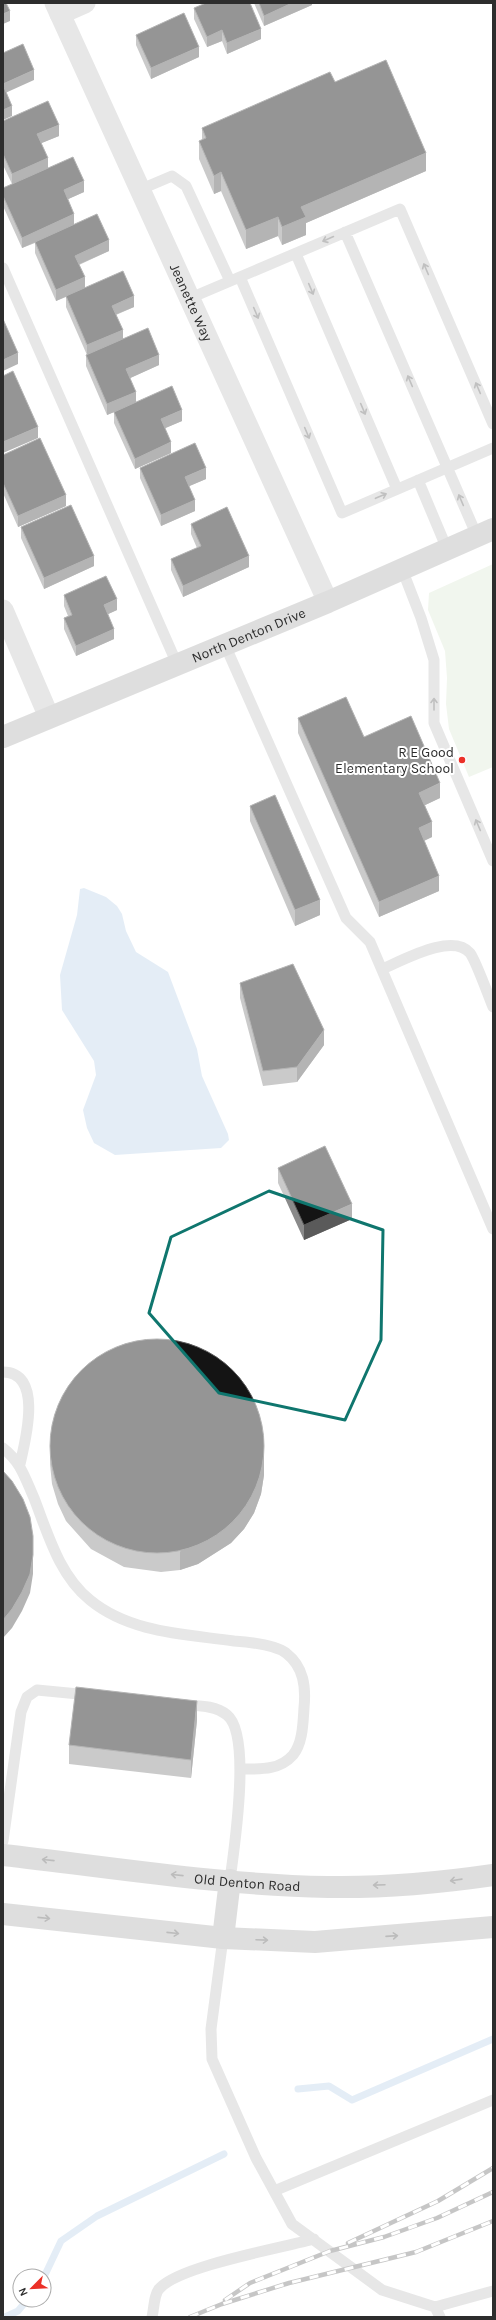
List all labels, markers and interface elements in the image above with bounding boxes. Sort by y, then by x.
one-way arrow [322,236,334,244]
street label: Jeanette Way [166,261,217,344]
one-way arrow [422,263,429,275]
one-way arrow [308,283,315,295]
one-way arrow [252,307,260,319]
one-way arrow [405,375,413,387]
one-way arrow [473,382,481,394]
one-way arrow [359,402,367,414]
one-way arrow [304,426,311,438]
one-way arrow [374,492,386,499]
one-way arrow [457,495,464,507]
street label: North Denton Drive [189,604,308,666]
one-way arrow [430,698,438,711]
place label: R E Good Elementary School [335,744,454,777]
marker: R E Good Elementary School [457,755,467,765]
one-way arrow [473,819,481,831]
one-way arrow [42,1857,55,1864]
street label: Old Denton Road [194,1870,301,1895]
one-way arrow [171,1871,184,1878]
one-way arrow [450,1876,463,1884]
one-way arrow [373,1881,386,1889]
one-way arrow [37,1914,50,1922]
one-way arrow [166,1929,179,1936]
one-way arrow [385,1933,398,1940]
one-way arrow [255,1936,268,1943]
north arrow [12,2268,52,2308]
text: N [16,2286,31,2298]

